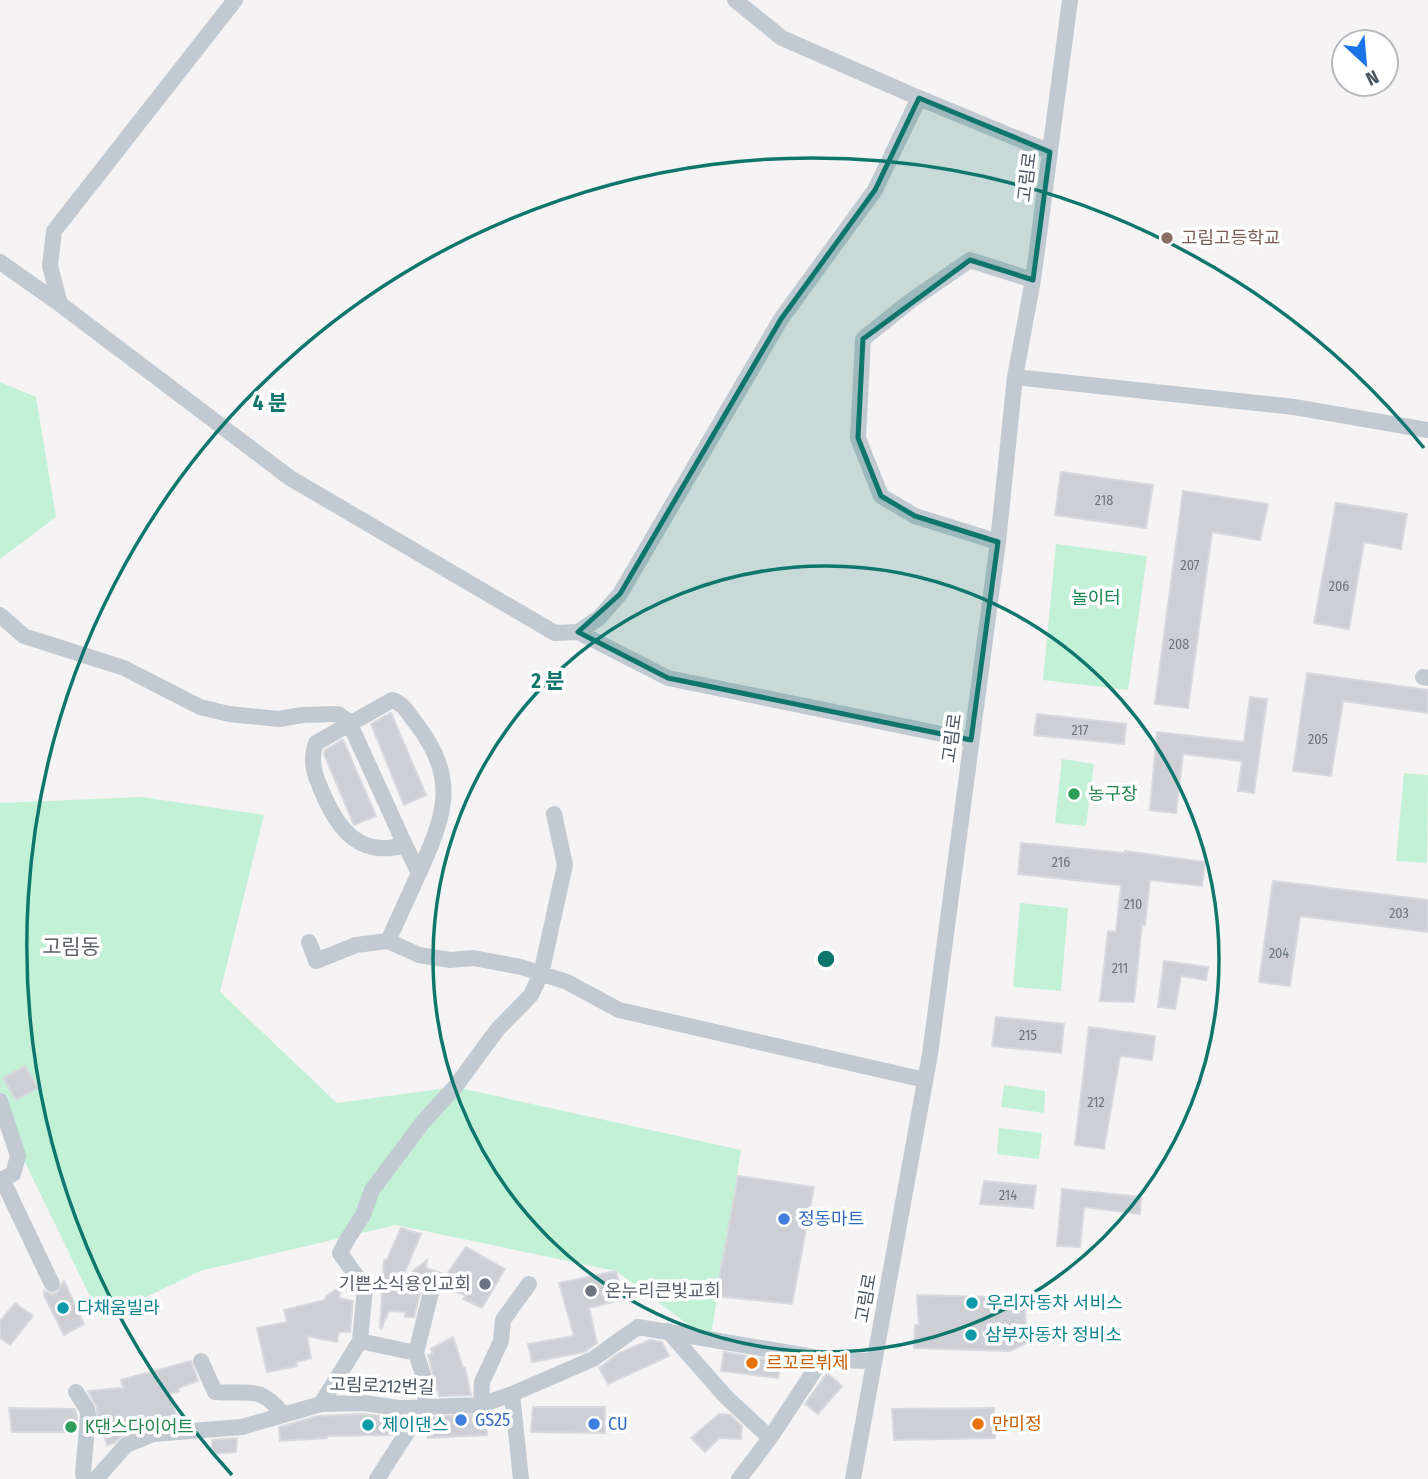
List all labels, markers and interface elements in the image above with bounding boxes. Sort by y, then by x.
north arrow [1330,28,1400,98]
text: N [1362,65,1382,91]
street label: 고림로 [1013,151,1041,203]
place label: 고림고등학교 [1181,227,1280,249]
marker: 고림고등학교 [1159,230,1175,246]
text: 4 분 [253,390,287,416]
house number: 218 [1095,492,1113,509]
house number: 207 [1181,557,1200,574]
house number: 206 [1329,578,1349,595]
park label: 놀이터 [1071,587,1121,609]
house number: 208 [1169,636,1189,653]
text: 2 분 [530,668,565,694]
street label: 고림로 [938,712,966,764]
house number: 217 [1072,722,1089,739]
house number: 205 [1308,731,1328,748]
place label: 농구장 [1088,783,1138,805]
marker: 농구장 [1066,786,1082,802]
house number: 216 [1052,854,1070,871]
house number: 210 [1124,896,1142,913]
house number: 203 [1389,905,1409,922]
district label: 고림동 [42,934,100,960]
house number: 204 [1269,945,1289,962]
centre of rings [814,947,838,971]
house number: 211 [1112,960,1128,977]
house number: 215 [1019,1027,1037,1044]
house number: 212 [1087,1094,1105,1111]
house number: 214 [999,1187,1017,1204]
place label: 정동마트 [798,1208,864,1230]
marker: 정동마트 [776,1211,792,1227]
street label: 고림로 [851,1272,881,1324]
place label: 기쁜소식용인교회 [339,1273,471,1295]
marker: 기쁜소식용인교회 [477,1276,493,1292]
place label: 온누리큰빛교회 [605,1280,721,1302]
marker: 온누리큰빛교회 [583,1283,599,1299]
place label: 우리자동차 서비스 [986,1292,1123,1314]
marker: 우리자동차 서비스 [964,1295,980,1311]
place label: 다채움빌라 [77,1297,160,1319]
marker: 다채움빌라 [55,1300,71,1316]
place label: 삼부자동차 정비소 [985,1324,1122,1346]
marker: 삼부자동차 정비소 [963,1327,979,1343]
place label: 르꼬르뷔제 [766,1352,849,1374]
marker: 르꼬르뷔제 [744,1355,760,1371]
street label: 고림로212번길 [329,1373,435,1399]
place label: GS25 [475,1409,510,1431]
marker: GS25 [453,1412,469,1428]
place label: CU [608,1413,628,1435]
place label: 만미정 [992,1413,1042,1435]
place label: 제이댄스 [382,1414,448,1436]
place label: K댄스다이어트 [85,1416,194,1438]
marker: CU [586,1416,602,1432]
marker: 만미정 [970,1416,986,1432]
marker: 제이댄스 [360,1417,376,1433]
marker: K댄스다이어트 [63,1419,79,1435]

